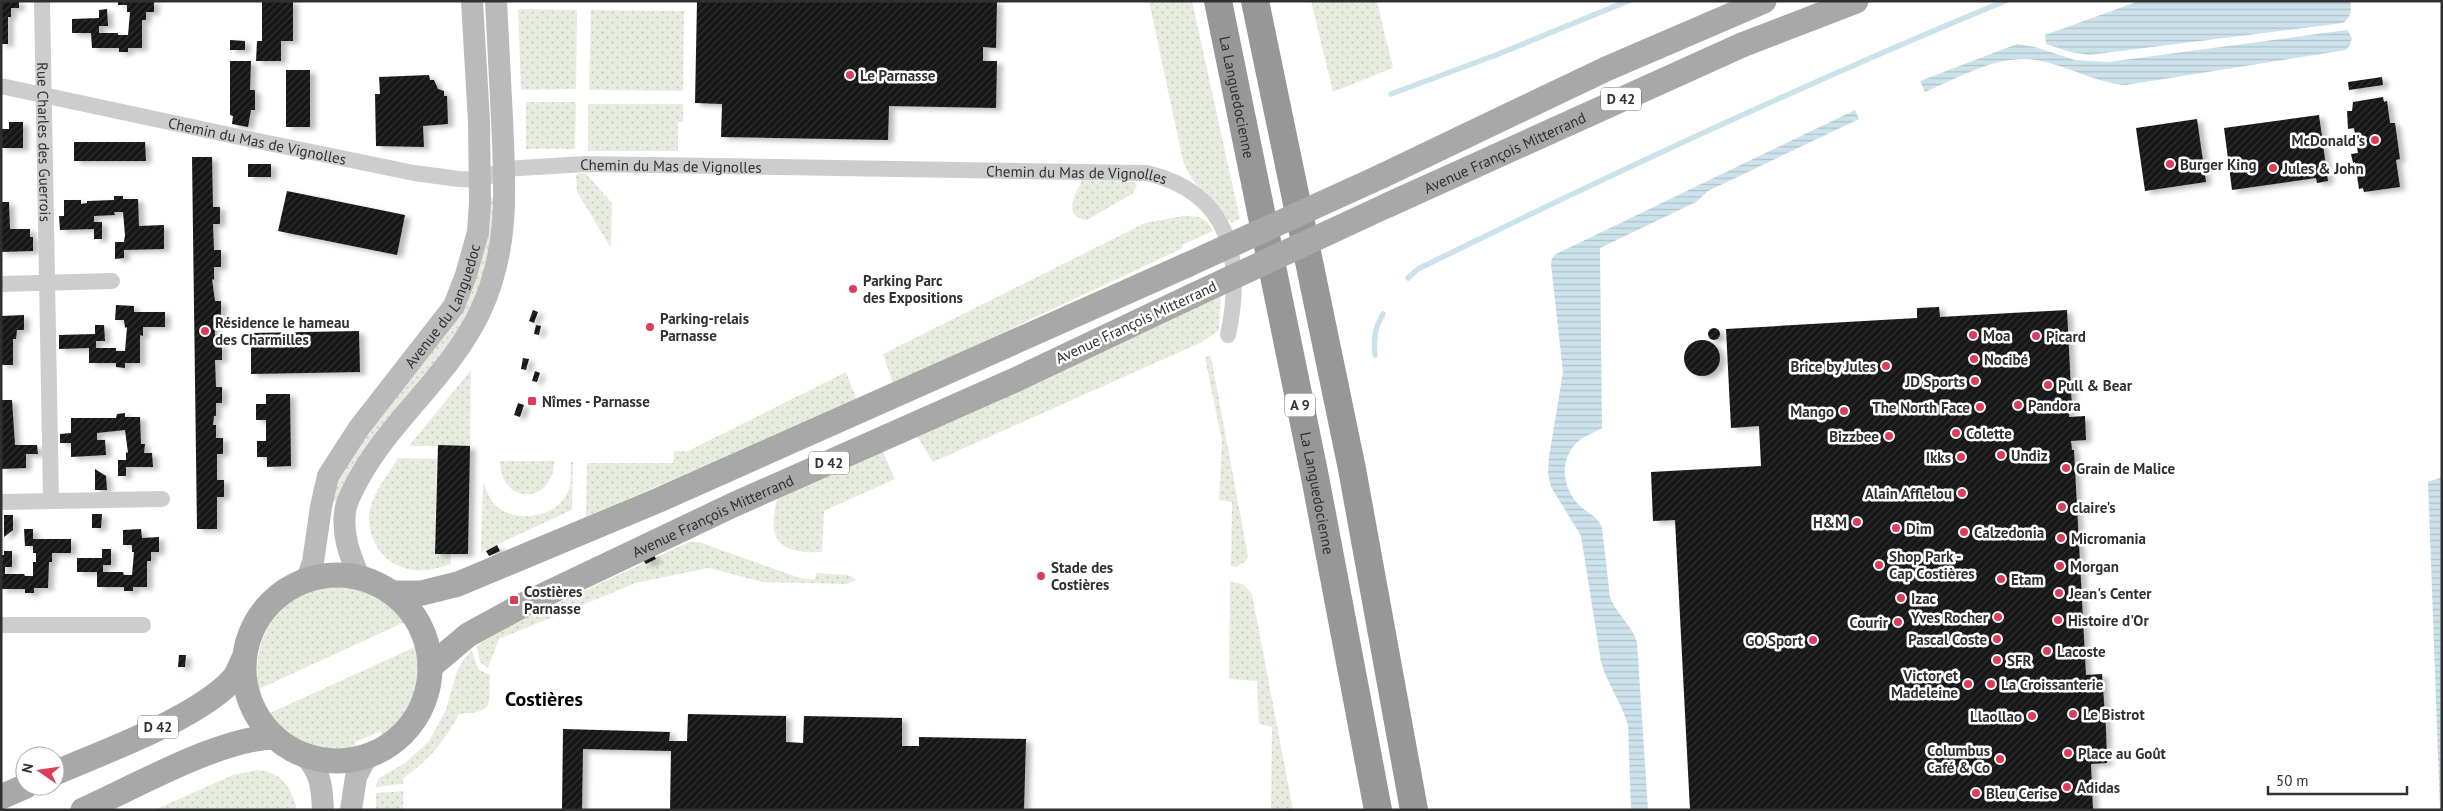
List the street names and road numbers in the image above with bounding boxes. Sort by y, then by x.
street label: La Languedocienne [1216,34,1259,160]
street label: Rue Charles des Guerrois [34,62,55,222]
road number: D 42 [1601,88,1641,110]
street label: Avenue François Mitterrand [1421,107,1589,197]
street label: Chemin du Mas de Vignolles [166,113,348,168]
street label: Chemin du Mas de Vignolles [580,154,762,176]
street label: Chemin du Mas de Vignolles [986,161,1170,188]
street label: Avenue du Languedoc [400,241,484,371]
street label: Avenue François Mitterrand [1052,276,1220,368]
road number: A 9 [1285,394,1315,416]
street label: La Languedocienne [1297,430,1339,556]
road number: D 42 [809,452,849,474]
street label: Avenue François Mitterrand [629,470,796,561]
road number: D 42 [138,716,178,739]

